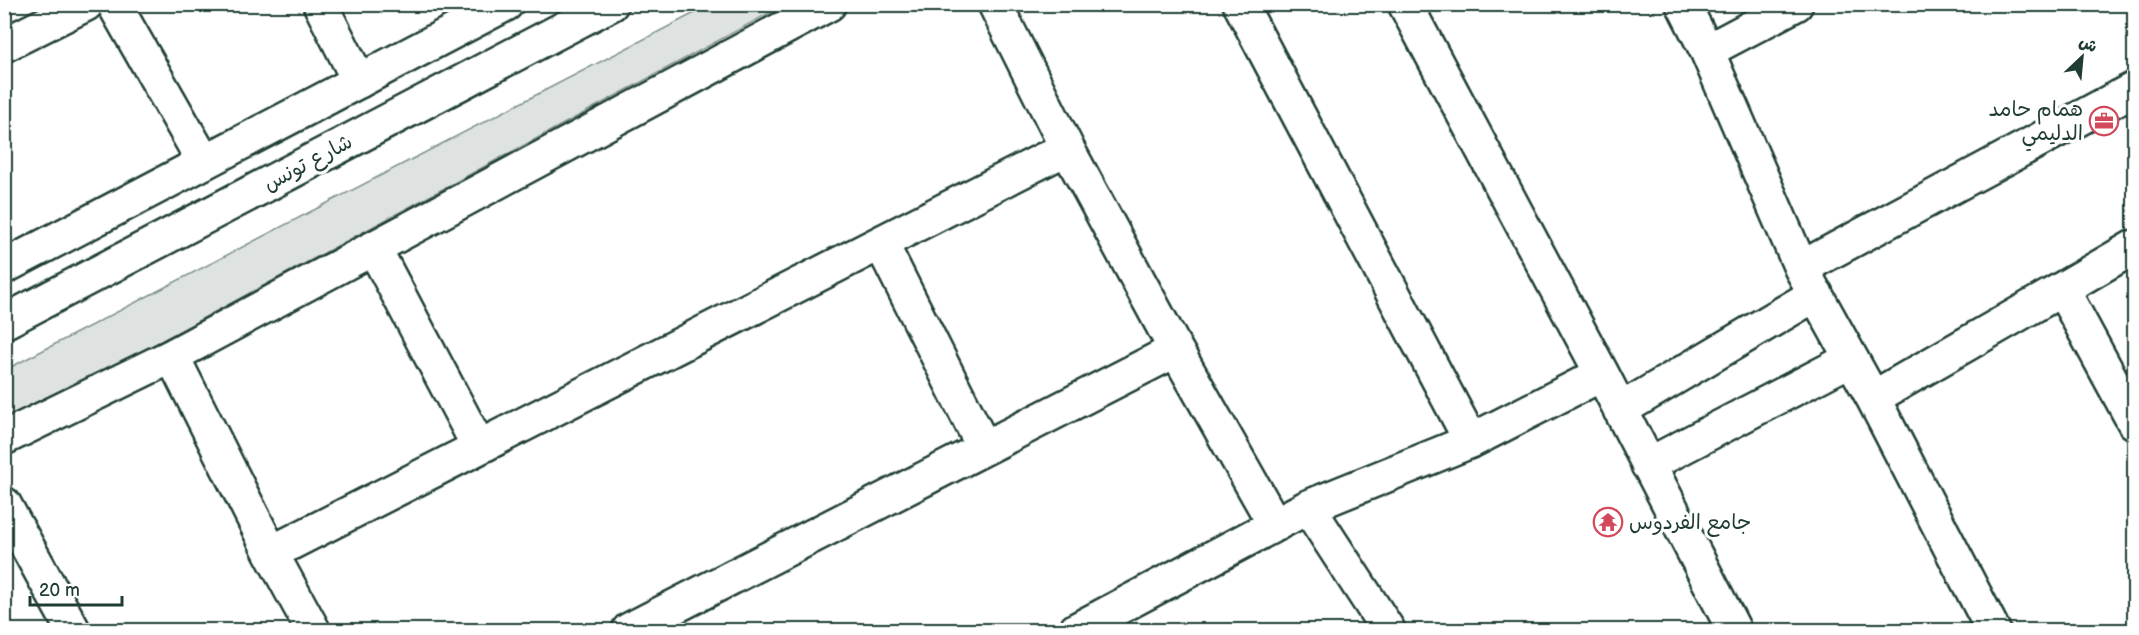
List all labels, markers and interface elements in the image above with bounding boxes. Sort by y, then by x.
north arrow [2052,27,2112,87]
text: ش [2076,32,2100,57]
place label: همام حامد الدليمي [1989,97,2083,152]
office icon: همام حامد الدليمي [2088,105,2120,137]
street label: شارع تونس [259,129,358,199]
temple icon: جامع الفردوس [1592,506,1624,538]
place label: جامع الفردوس [1629,510,1751,537]
scale bar [30,569,122,607]
text: 20 m [39,580,80,601]

